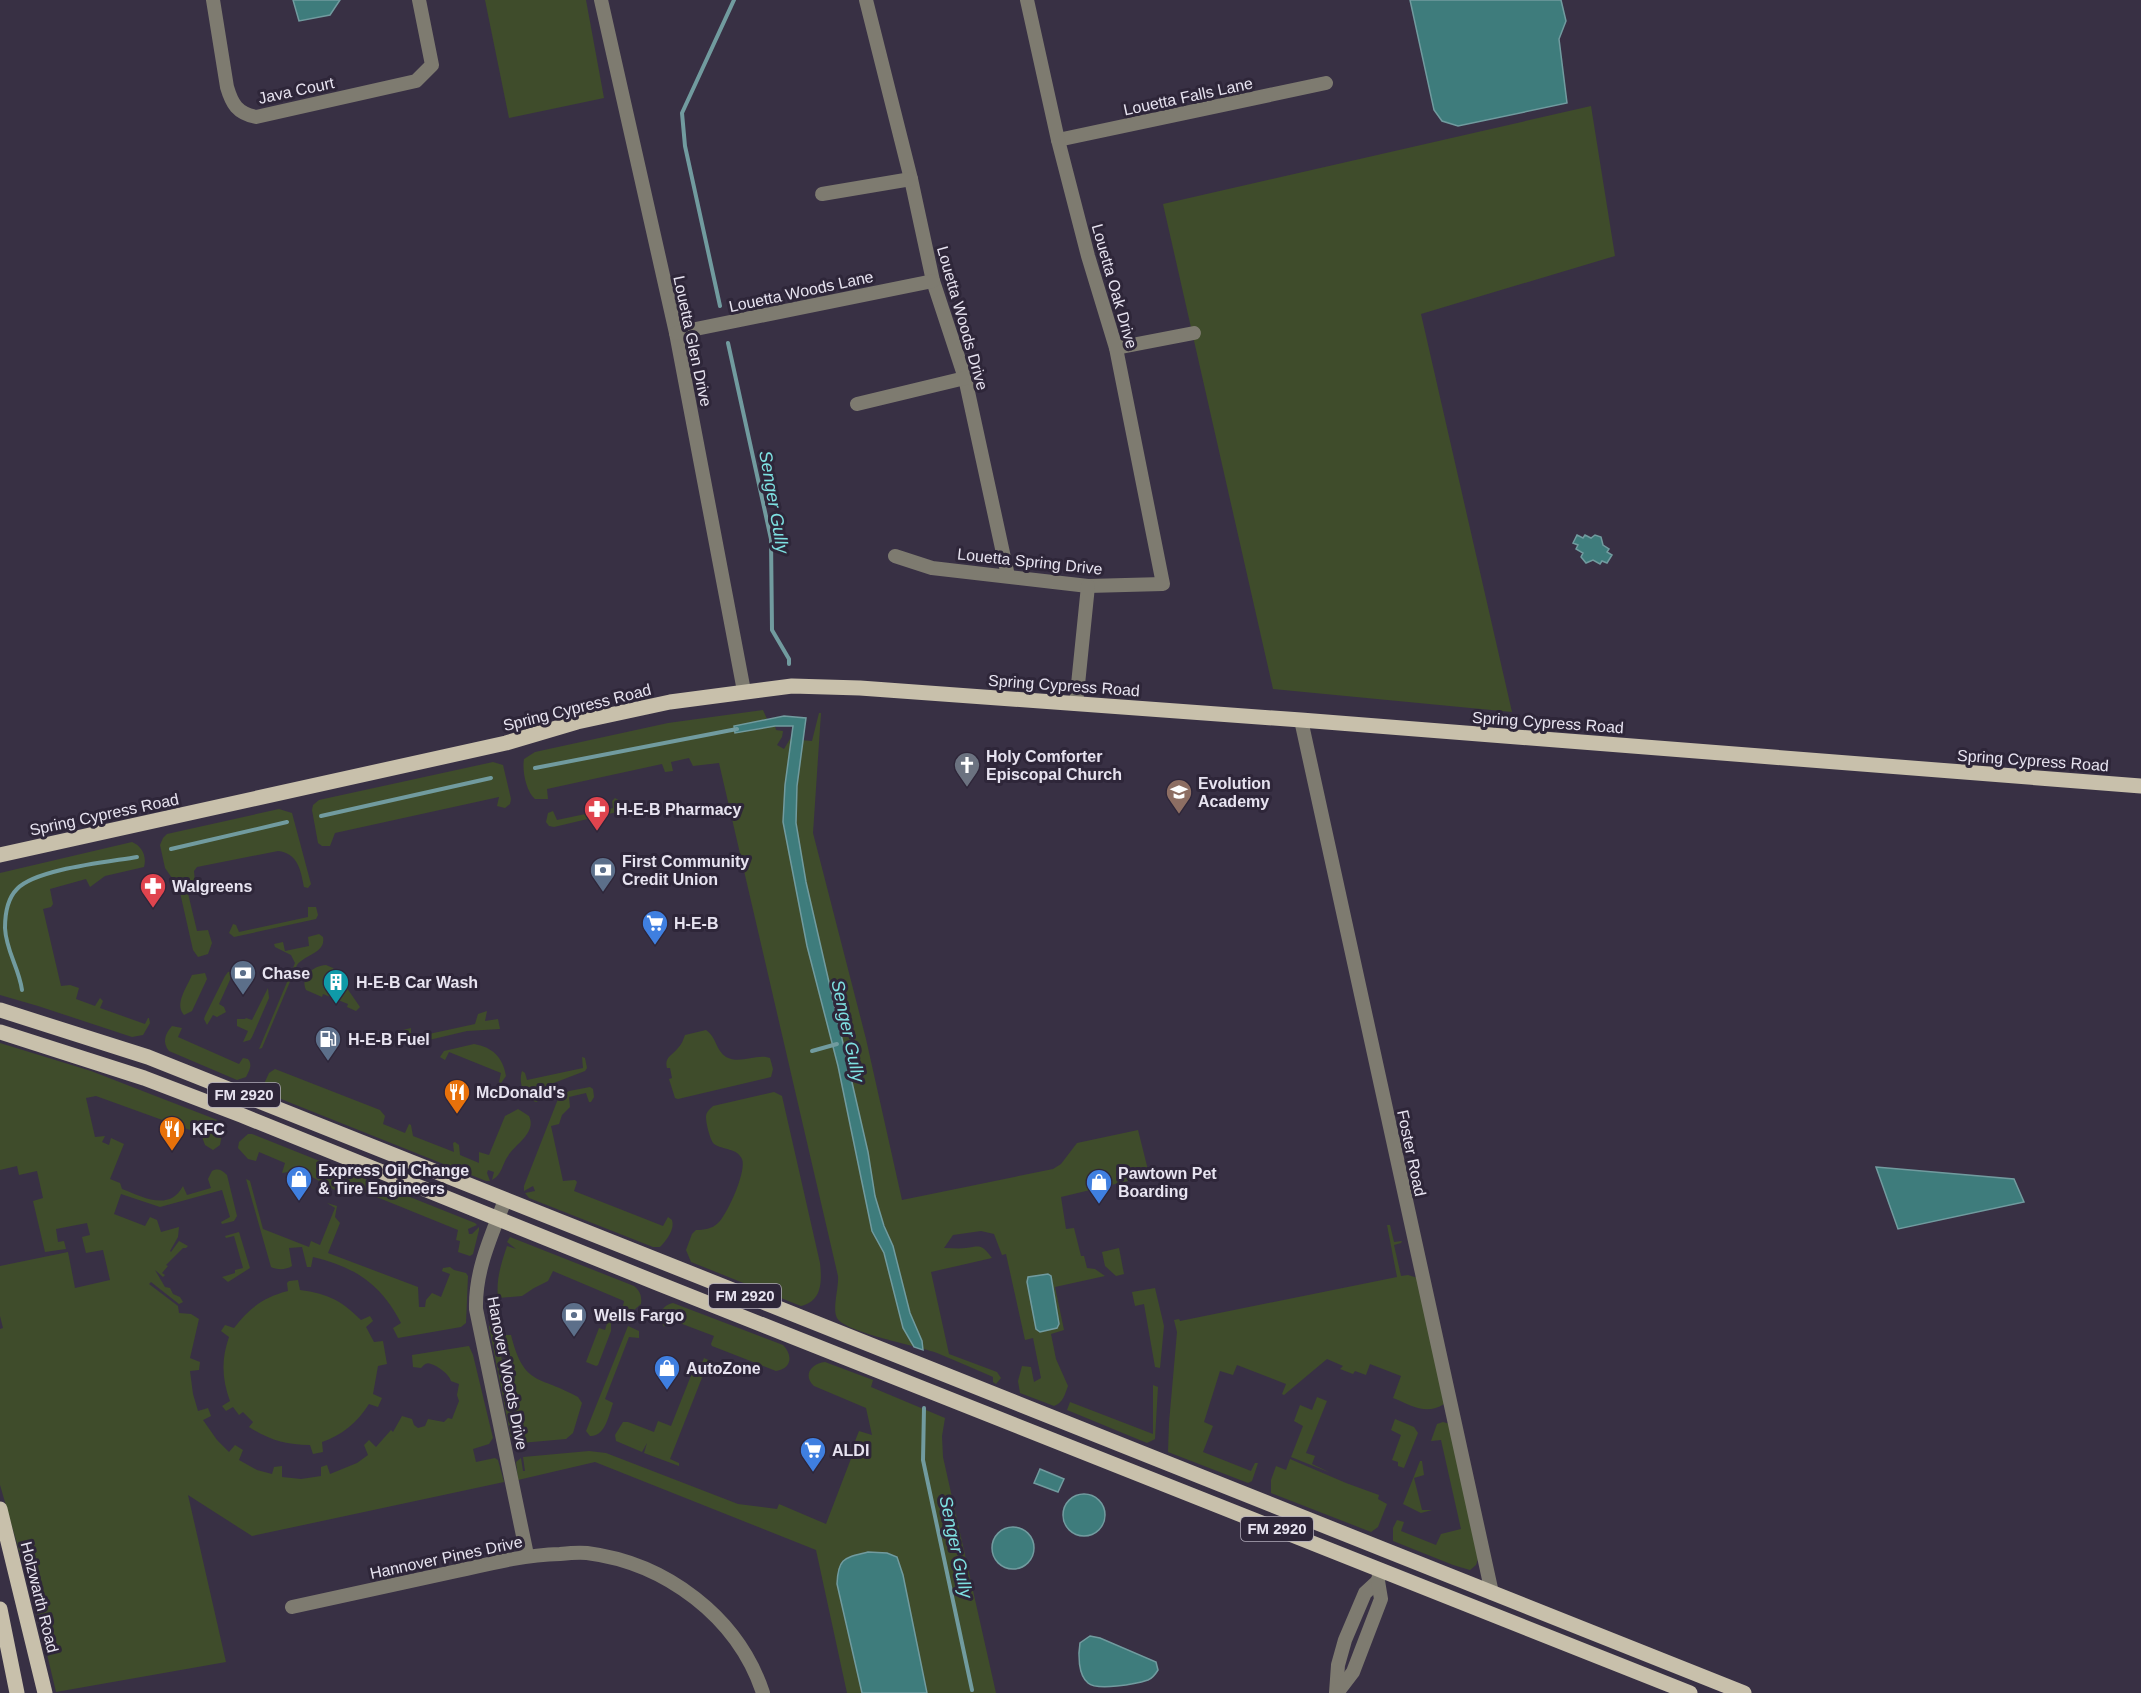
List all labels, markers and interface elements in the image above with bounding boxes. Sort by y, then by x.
street label: Java Court [256,74,336,107]
street label: Louetta Falls Lane [1122,74,1254,118]
street label: Louetta Oak Drive [1089,222,1140,351]
street label: Louetta Woods Drive [934,244,991,392]
street label: Louetta Woods Lane [727,268,875,315]
street label: Louetta Glen Drive [670,274,715,408]
water label: Senger Gully [755,449,793,556]
street label: Louetta Spring Drive [957,545,1103,578]
street label: Spring Cypress Road [988,672,1140,699]
street label: Spring Cypress Road [501,681,653,734]
street label: Spring Cypress Road [1472,709,1624,736]
street label: Spring Cypress Road [1957,747,2109,774]
place label: Holy Comforter Episcopal Church [986,748,1122,783]
church icon: Holy Comforter Episcopal Church [952,750,982,788]
place label: Evolution Academy [1198,775,1271,810]
school or university icon: Evolution Academy [1164,777,1194,815]
street label: Spring Cypress Road [28,790,180,839]
pharmacy icon: H-E-B Pharmacy [582,794,612,832]
place label: H-E-B Pharmacy [616,801,741,818]
place label: First Community Credit Union [622,853,749,888]
bank icon: First Community Credit Union [588,855,618,893]
pharmacy icon: Walgreens [138,871,168,909]
place label: Walgreens [172,878,252,895]
supermarket icon: H-E-B [640,908,670,946]
place label: H-E-B [674,915,718,932]
bank icon: Chase [228,958,258,996]
place label: Chase [262,965,310,982]
building icon: H-E-B Car Wash [321,967,351,1005]
place label: H-E-B Car Wash [356,974,478,991]
water label: Senger Gully [827,978,869,1085]
fuel station icon: H-E-B Fuel [313,1024,343,1062]
place label: H-E-B Fuel [348,1031,430,1048]
restaurant icon: McDonald's [442,1077,472,1115]
road number: FM 2920 [208,1083,280,1107]
place label: McDonald's [476,1084,565,1101]
street label: Foster Road [1394,1108,1429,1198]
restaurant icon: KFC [157,1114,187,1152]
place label: KFC [192,1121,225,1138]
place label: Express Oil Change & Tire Engineers [318,1162,469,1197]
shop icon: Express Oil Change & Tire Engineers [284,1164,314,1202]
place label: Pawtown Pet Boarding [1118,1165,1217,1200]
shop icon: Pawtown Pet Boarding [1084,1167,1114,1205]
road number: FM 2920 [709,1284,781,1308]
street label: Hanover Woods Drive [484,1295,531,1451]
bank icon: Wells Fargo [559,1300,589,1338]
place label: Wells Fargo [594,1307,685,1324]
shop icon: AutoZone [652,1353,682,1391]
place label: AutoZone [686,1360,761,1377]
supermarket icon: ALDI [798,1435,828,1473]
place label: ALDI [832,1442,869,1459]
water label: Senger Gully [935,1494,977,1601]
road number: FM 2920 [1241,1517,1313,1541]
street label: Hannover Pines Drive [368,1533,524,1582]
street label: Holzwarth Road [17,1540,62,1654]

